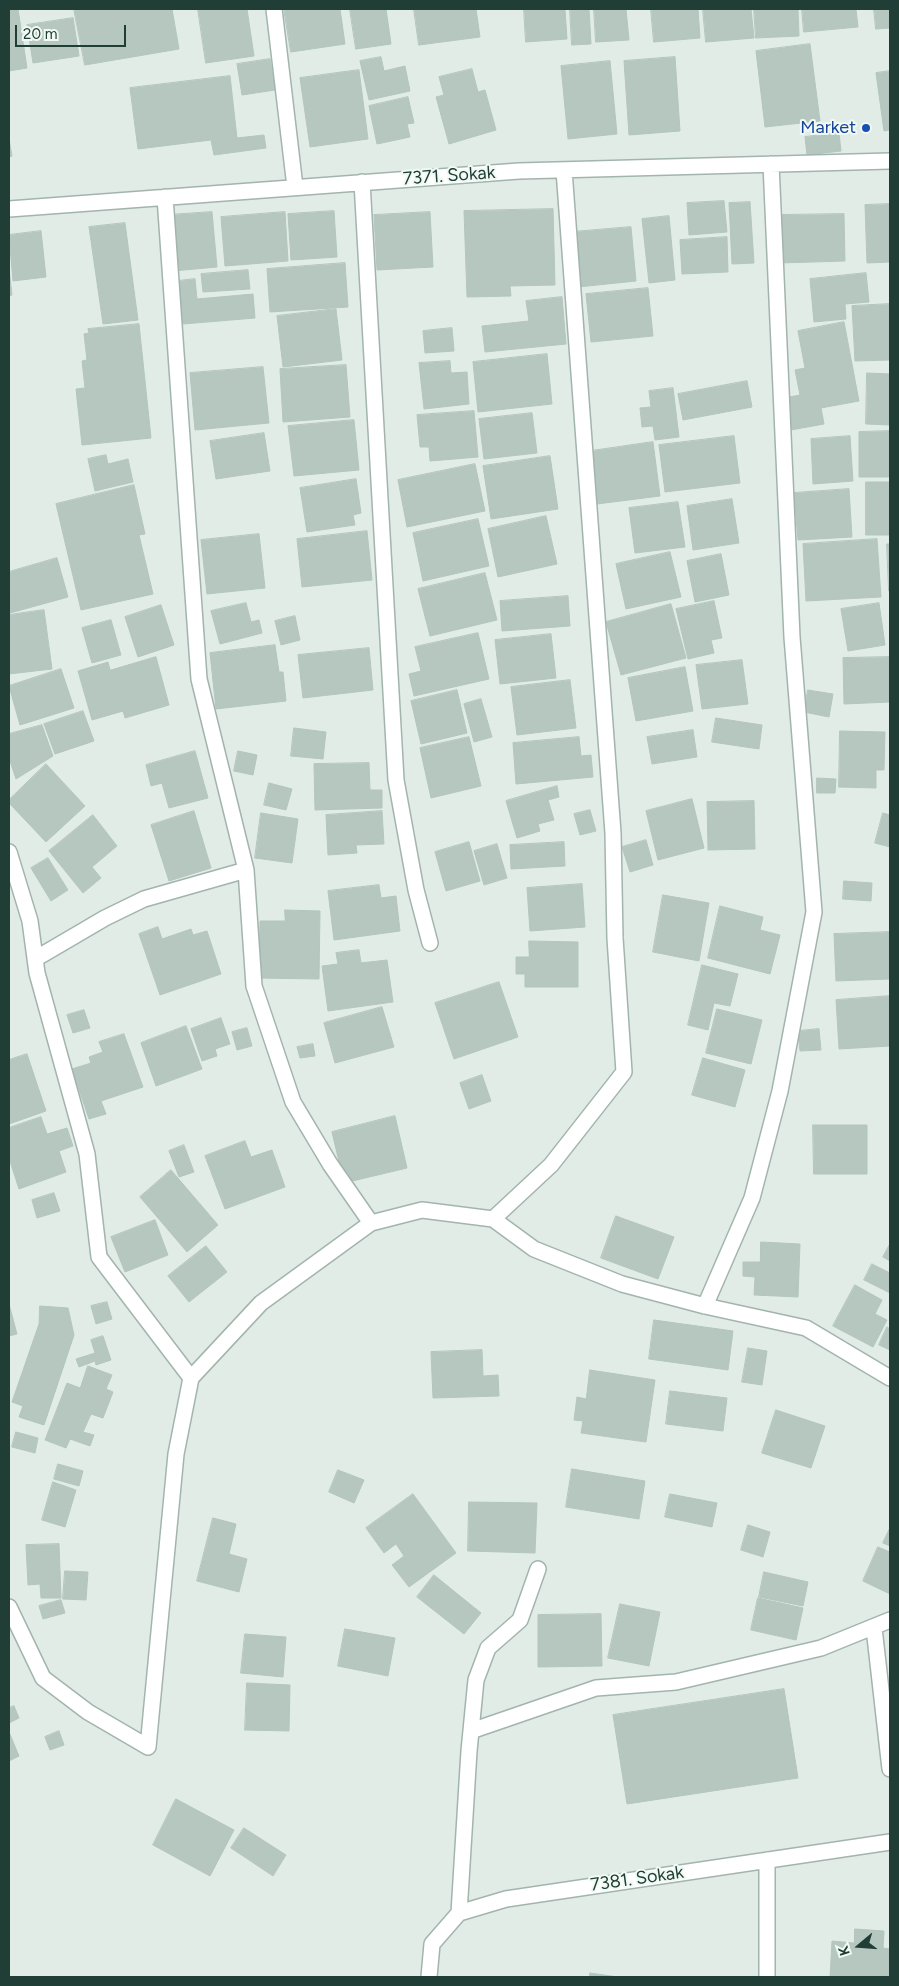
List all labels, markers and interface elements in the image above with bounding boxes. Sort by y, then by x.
scale bar [18,15,129,47]
text: 20 m [23,25,57,43]
place label: Market [800,117,856,139]
marker: Market [860,122,872,134]
street label: 7371. Sokak [402,162,496,190]
street label: 7381. Sokak [589,1862,685,1896]
north arrow [834,1921,884,1971]
text: K [835,1944,854,1958]

